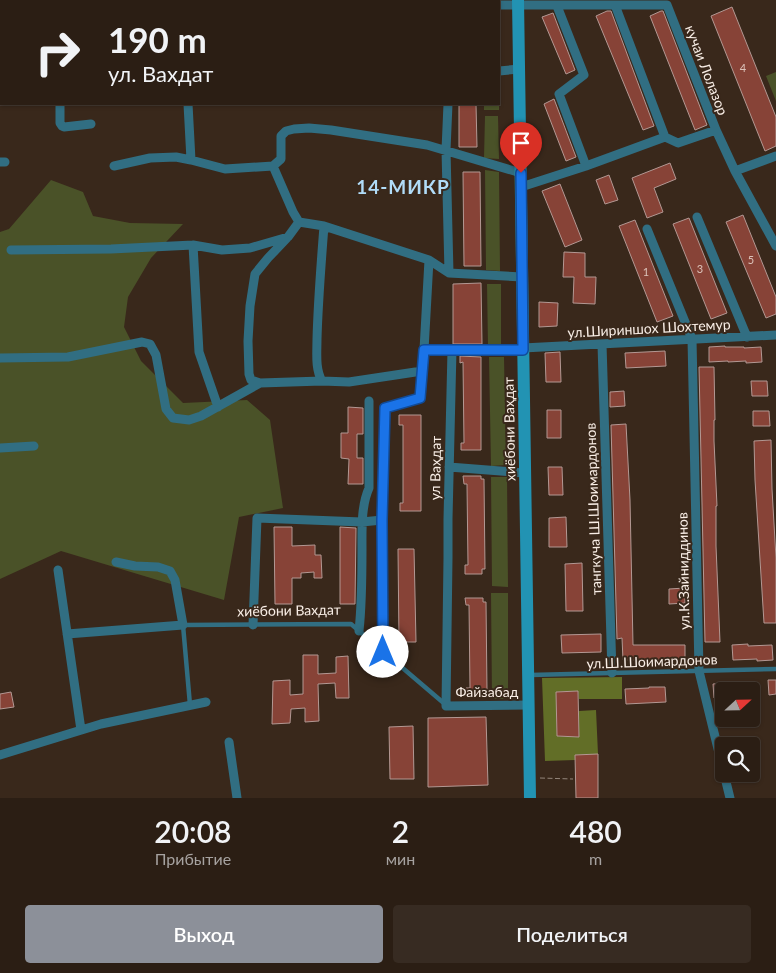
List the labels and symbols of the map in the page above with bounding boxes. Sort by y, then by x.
street label: кучаи Лолазор [682,23,732,118]
house number: 4 [740,61,747,74]
pin [500,122,542,173]
district label: 14-МИКР [356,175,450,198]
house number: 5 [748,253,754,266]
house number: 3 [697,262,703,275]
house number: 1 [643,265,649,278]
street label: ул.Шириншох Шохтемур [567,315,731,341]
street label: хиёбони Ваҳдат [500,377,518,481]
street label: тангкуча Ш.Шоимардонов [581,422,605,596]
street label: ул Ваҳдат [426,436,444,500]
street label: ул.К.Зайниддинов [673,512,693,630]
street label: хиёбони Вахдат [237,601,341,619]
position arrow [356,625,408,677]
street label: ул.Ш.Шоимардонов [586,650,718,672]
north arrow [715,682,760,728]
street label: Файзабад [456,683,519,700]

